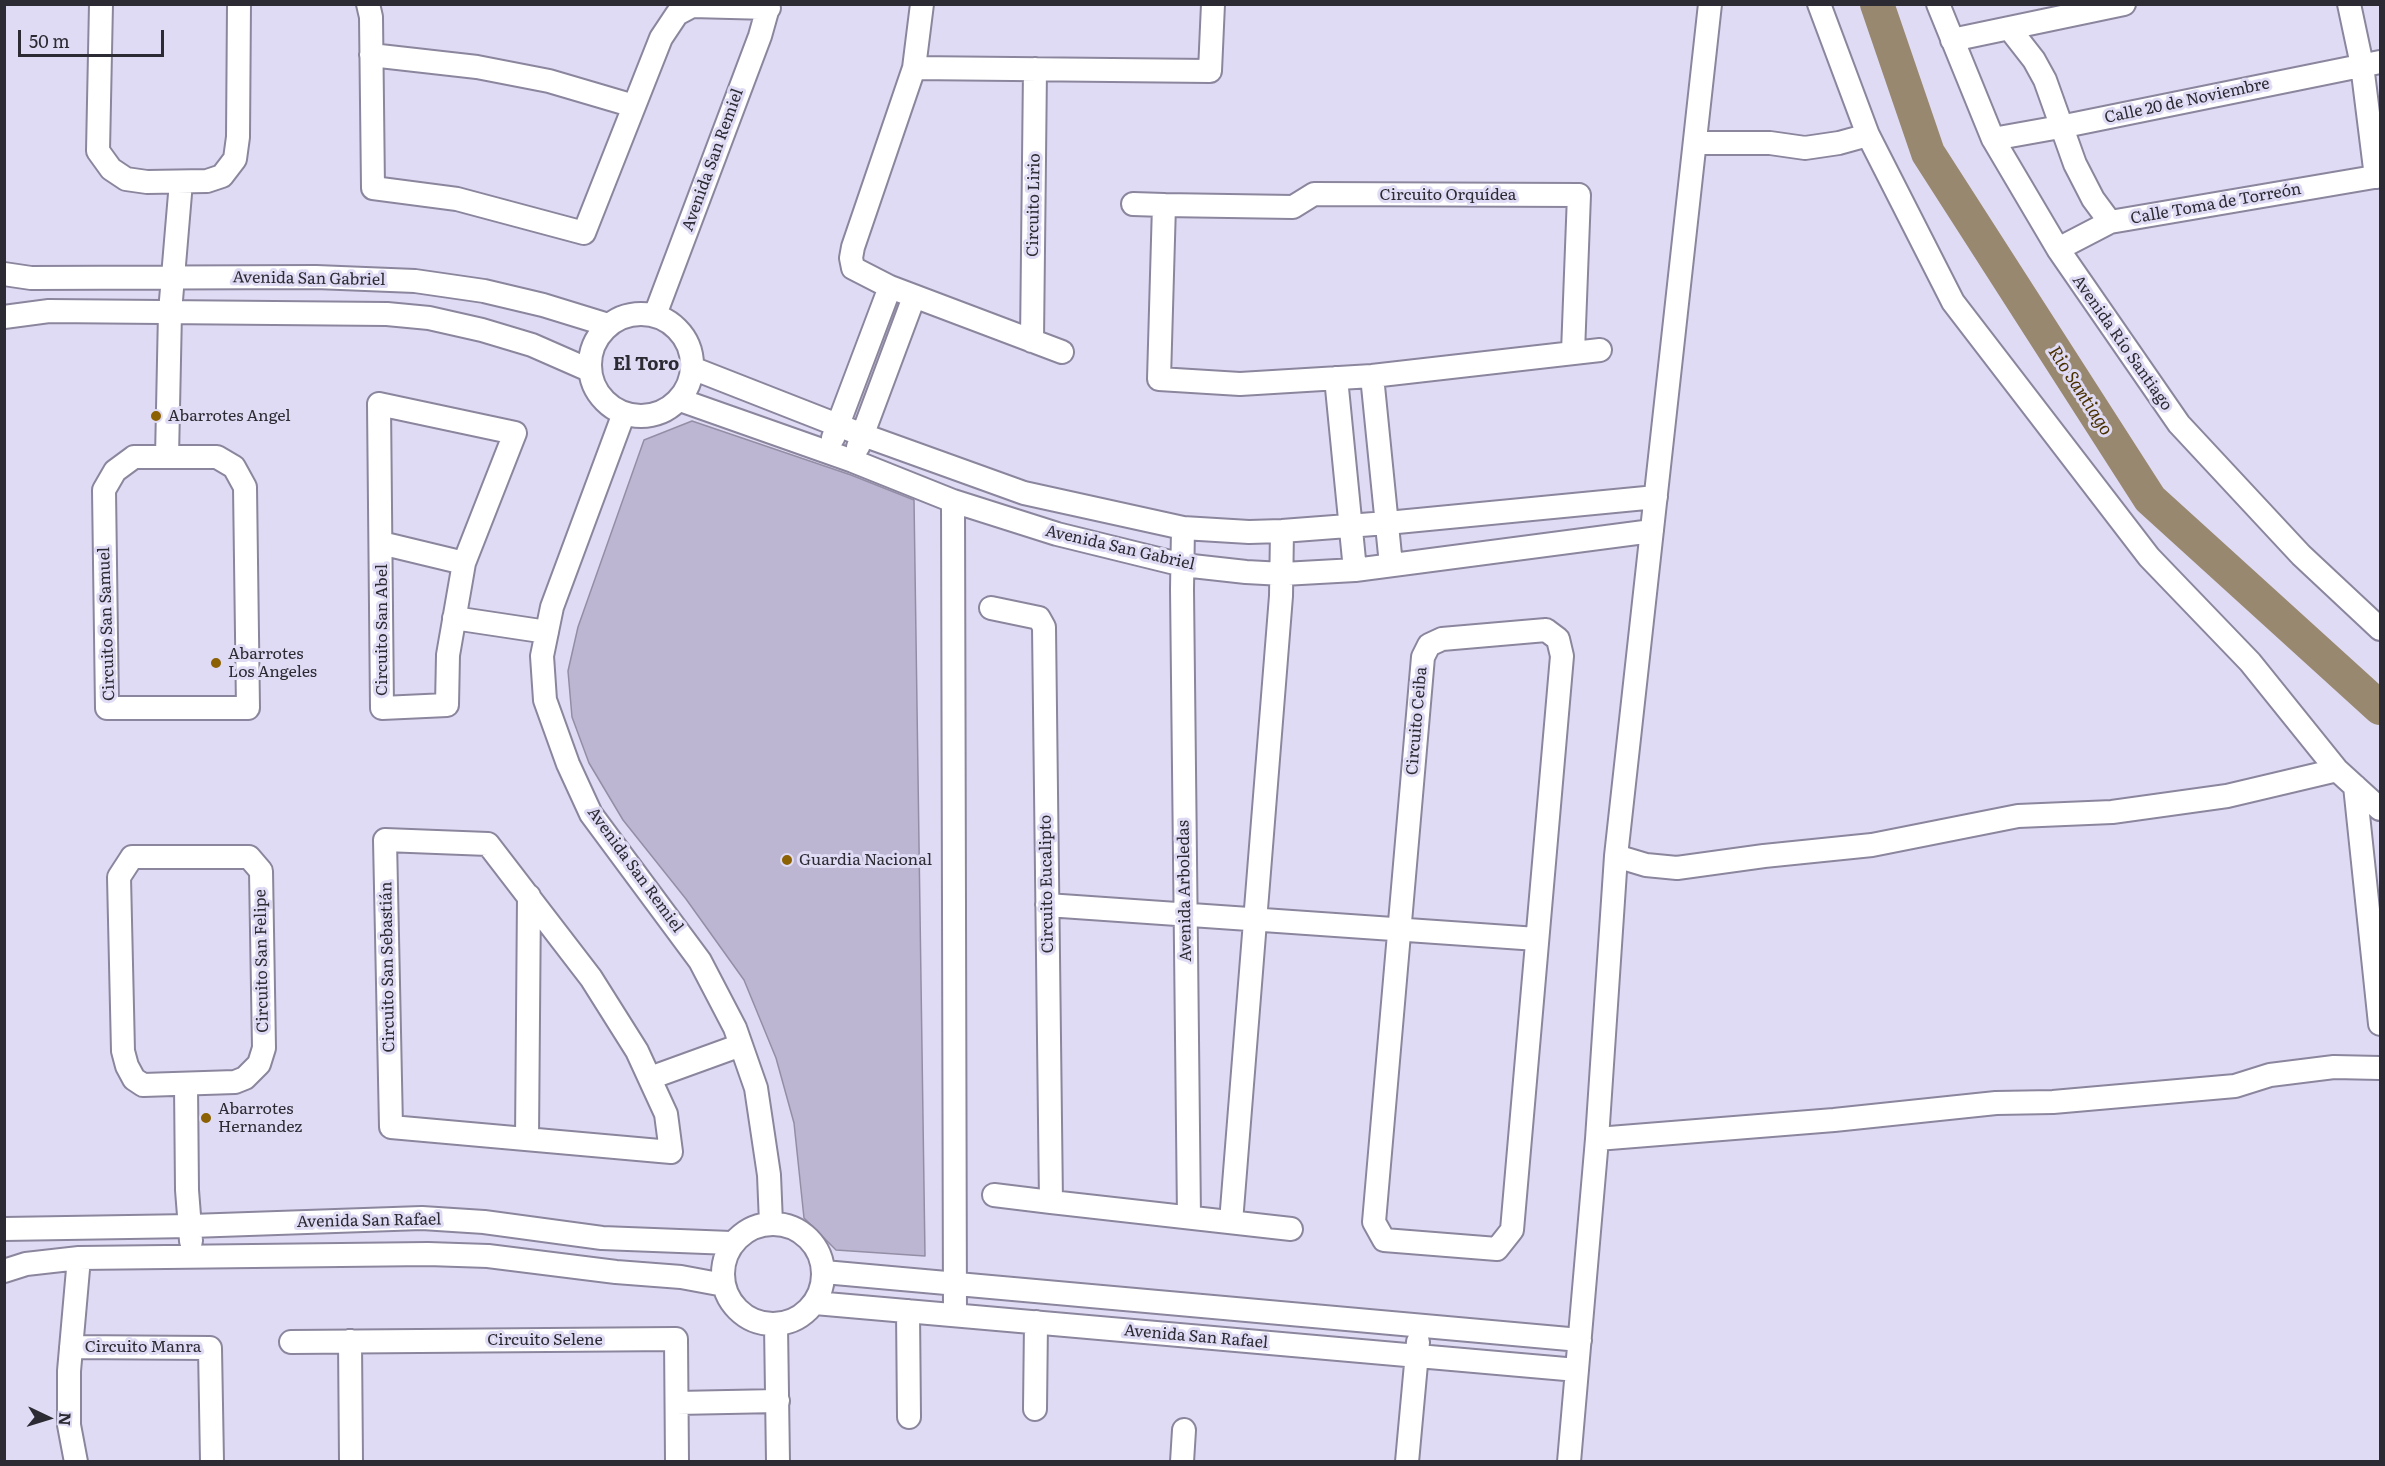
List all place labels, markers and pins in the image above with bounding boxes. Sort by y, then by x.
place label: Abarrotes Angel [168,406,291,426]
marker: Abarrotes Angel [149,409,163,423]
place label: Abarrotes Los Angeles [228,644,317,682]
marker: Abarrotes Los Angeles [209,656,223,670]
place label: Guardia Nacional [799,850,932,870]
marker: Guardia Nacional [780,853,794,867]
place label: Abarrotes Hernandez [218,1099,302,1137]
marker: Abarrotes Hernandez [199,1111,213,1125]

